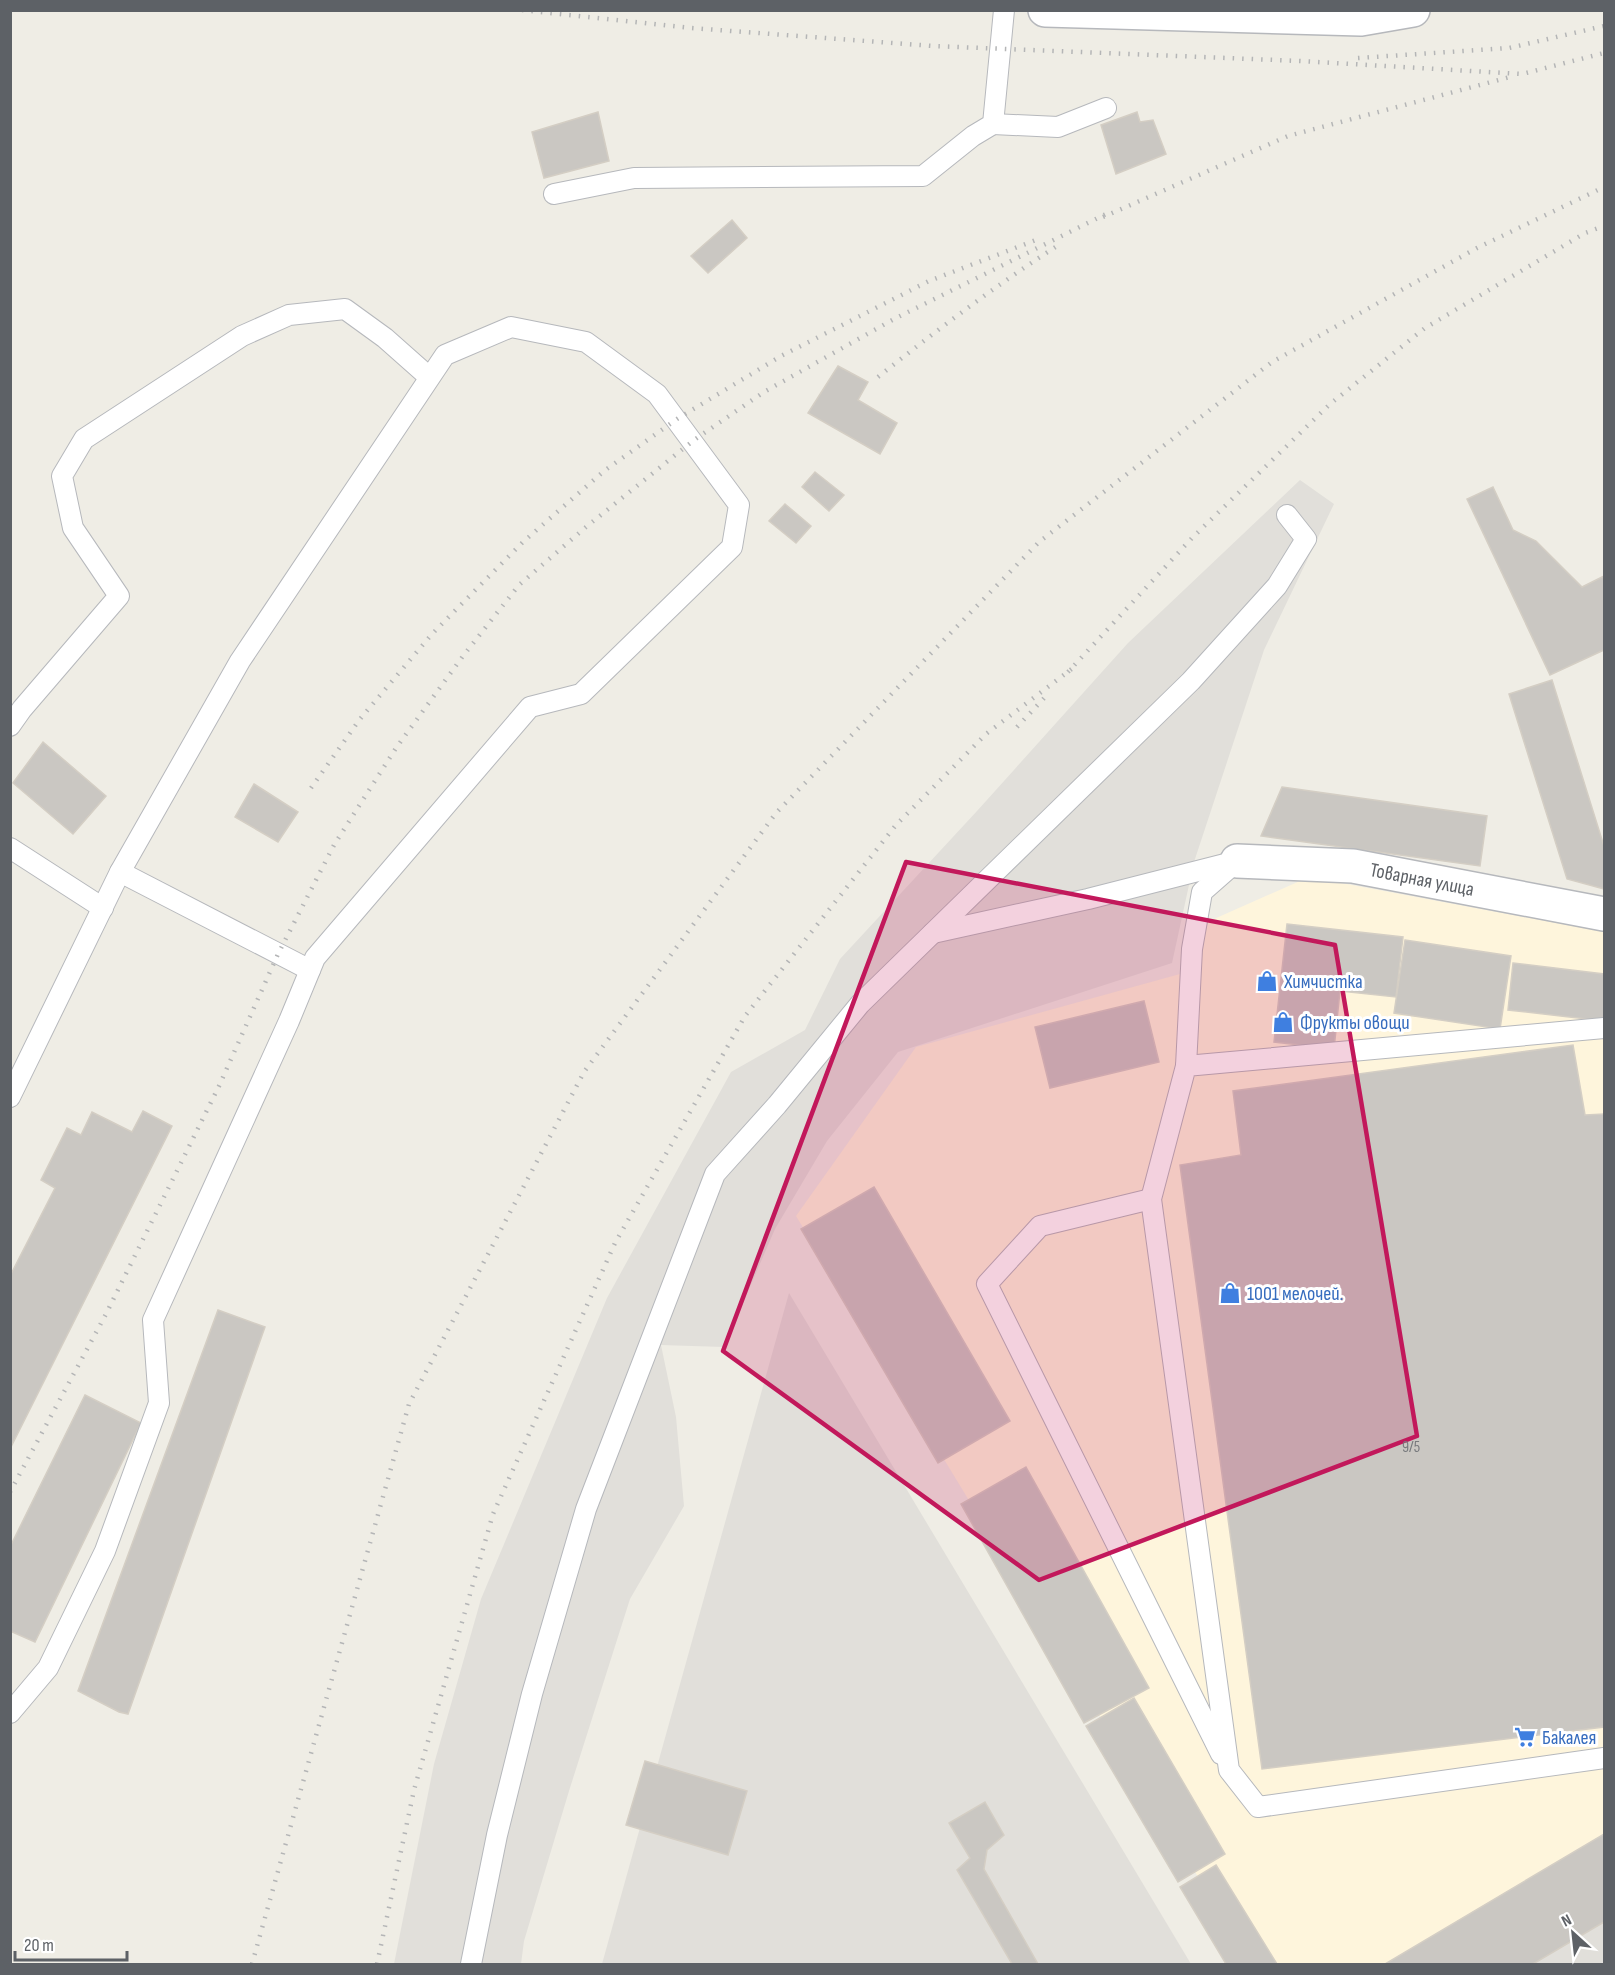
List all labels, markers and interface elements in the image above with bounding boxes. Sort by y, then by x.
street label: Товарная улица [1368,858,1476,902]
shop icon: Химчистка [1255,969,1279,993]
place label: Химчистка [1283,970,1363,994]
shop icon: Фрукты овощи [1271,1010,1295,1034]
place label: Фрукты овощи [1300,1011,1410,1035]
shop icon: 1001 мелочей. [1218,1281,1242,1305]
place label: 1001 мелочей. [1247,1282,1343,1306]
house number: 9/5 [1402,1438,1420,1457]
supermarket icon: Бакалея [1513,1725,1537,1749]
place label: Бакалея [1542,1726,1596,1750]
north arrow [1543,1903,1603,1963]
text: N [1559,1911,1575,1931]
scale bar [15,1924,128,1962]
text: 20 m [24,1935,54,1956]

